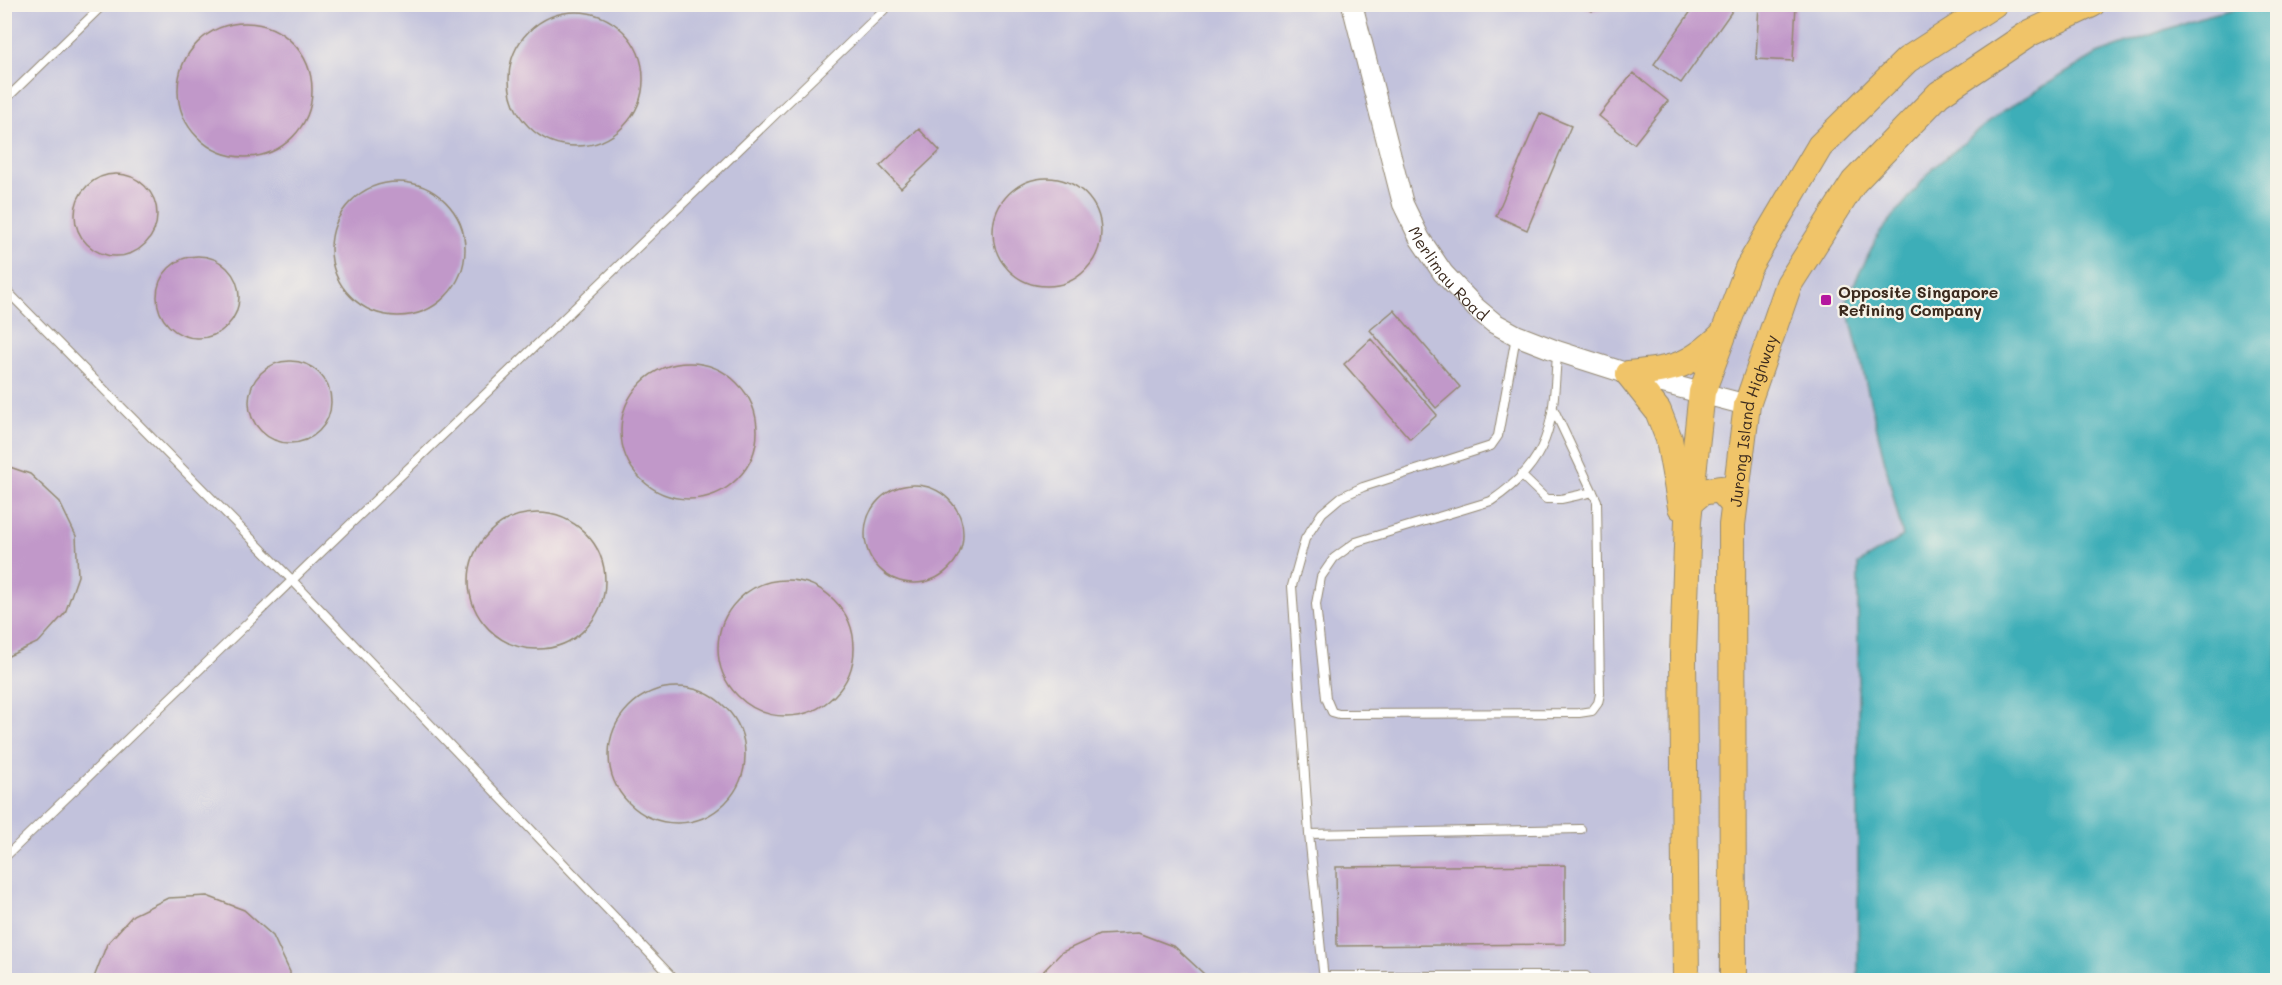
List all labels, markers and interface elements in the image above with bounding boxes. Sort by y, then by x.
street label: Merlimau Road [1405,222,1493,325]
place label: Opposite Singapore Refining Company [1838,281,1998,320]
marker: Opposite Singapore Refining Company [1819,293,1833,307]
street label: Jurong Island Highway [1724,331,1781,508]

